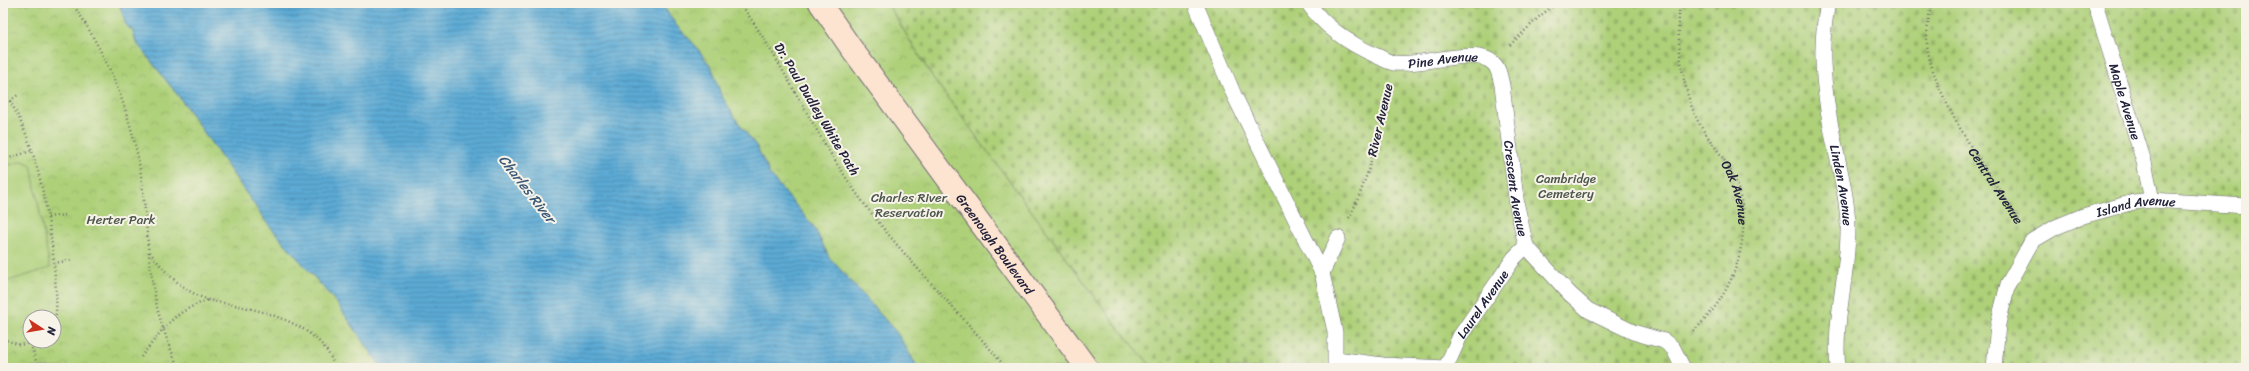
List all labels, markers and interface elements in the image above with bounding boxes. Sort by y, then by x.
street label: Dr. Paul Dudley White Path [768,38,866,180]
street label: Pine Avenue [1407,45,1479,75]
street label: Maple Avenue [2103,60,2148,143]
street label: River Avenue [1360,81,1400,159]
street label: Crescent Avenue [1497,139,1535,239]
street label: Linden Avenue [1823,142,1860,226]
street label: Central Avenue [1963,142,2030,229]
water label: Charles River [492,149,563,231]
street label: Oak Avenue [1715,155,1755,226]
park label: Cambridge Cemetery [1536,167,1596,205]
park label: Charles River Reservation [871,186,948,224]
street label: Greenough Boulevard [950,188,1041,300]
street label: Island Avenue [2093,188,2177,224]
park label: Herter Park [87,208,156,231]
street label: Laurel Avenue [1450,265,1514,343]
north arrow [22,309,62,349]
text: N [41,324,62,337]

